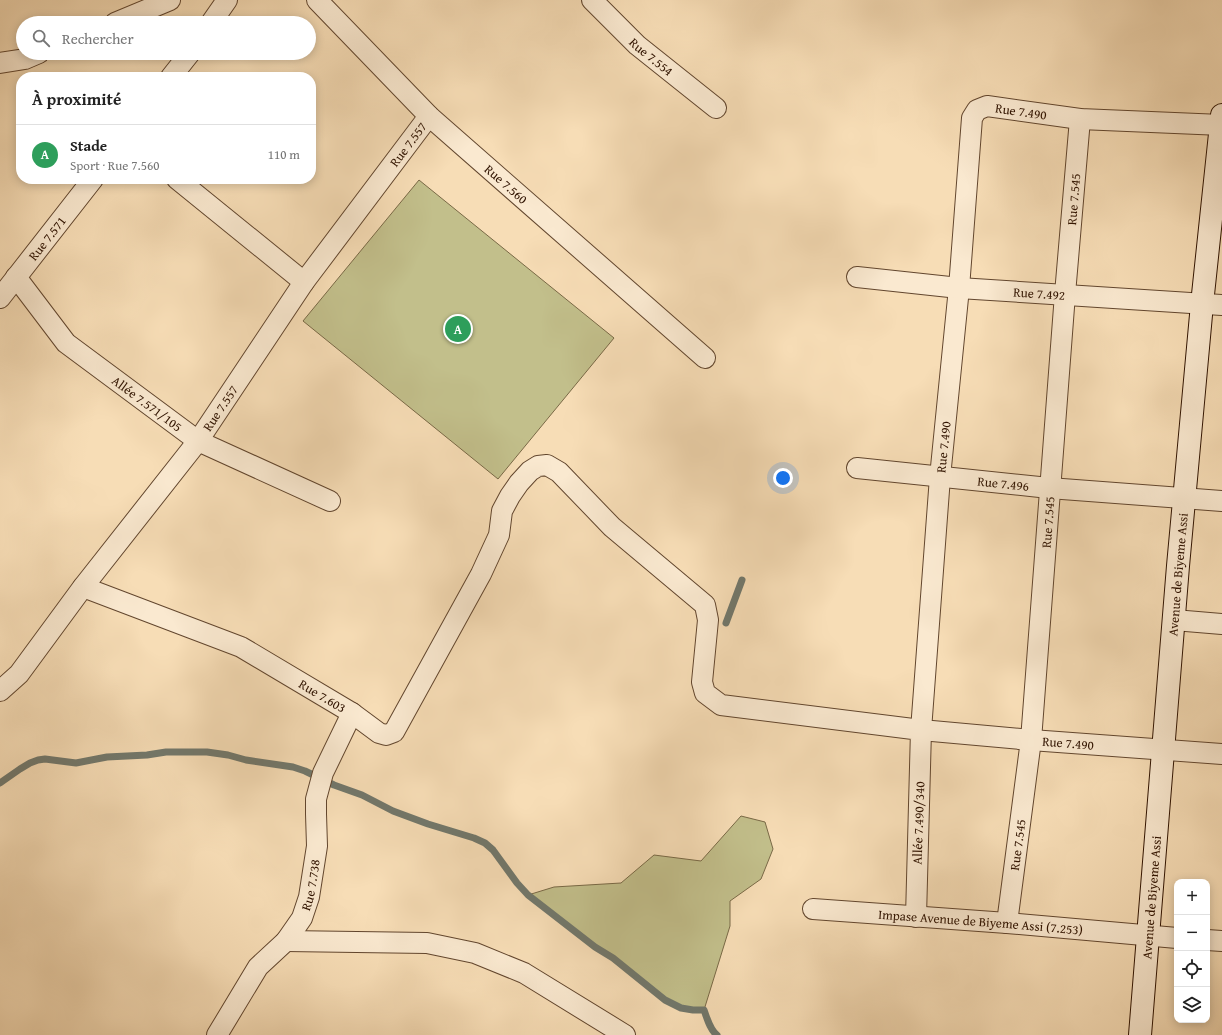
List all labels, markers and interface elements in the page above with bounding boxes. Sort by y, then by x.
search box [16,16,316,60]
icon: search [30,27,52,49]
text: Rechercher [62,28,134,49]
street label: Rue 7.554 [625,33,677,80]
text: À proximité [32,86,121,111]
street label: Rue 7.490 [994,98,1048,124]
street label: Rue 7.557 [385,118,431,171]
text: Stade [70,135,107,156]
text: A [41,145,49,164]
text: 110 m [268,145,300,164]
text: Sport · Rue 7.560 [70,156,160,175]
street label: Rue 7.560 [480,160,532,208]
street label: Rue 7.545 [1062,173,1085,226]
street label: Rue 7.571 [24,212,71,265]
street label: Rue 7.492 [1013,283,1066,305]
pin: A [445,314,471,344]
street label: Allée 7.571/105 [108,371,186,436]
street label: Rue 7.557 [198,381,243,435]
street label: Rue 7.490 [931,420,956,474]
your location [773,468,793,488]
street label: Rue 7.496 [976,472,1030,496]
street label: Rue 7.545 [1037,496,1060,549]
street label: Avenue de Biyeme Assi [1163,512,1193,637]
street label: Rue 7.603 [295,675,349,717]
street label: Rue 7.490 [1042,732,1095,755]
street label: Allée 7.490/340 [908,781,929,865]
street label: Rue 7.545 [1005,818,1031,872]
street label: Avenue de Biyeme Assi [1137,835,1166,960]
street label: Rue 7.738 [296,858,325,913]
map controls [1174,879,1210,1023]
button: + [1174,879,1210,915]
street label: Impase Avenue de Biyeme Assi (7.253) [878,905,1084,940]
button: − [1174,915,1210,951]
button: locate [1174,951,1210,987]
button: layers [1174,987,1210,1023]

